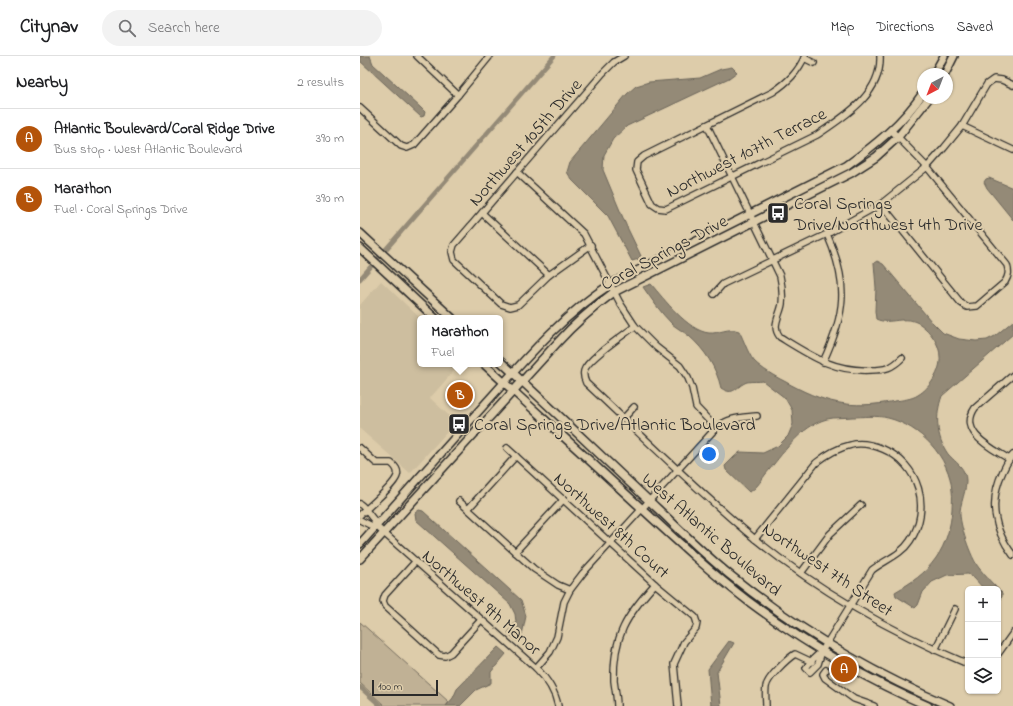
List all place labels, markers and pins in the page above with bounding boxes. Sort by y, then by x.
place label: Coral Springs Drive/Northwest 4th Drive [793,192,983,239]
bus stop icon: Coral Springs Drive/Northwest 4th Drive [765,200,791,226]
pin: B [447,380,473,410]
bus stop icon: Coral Springs Drive/Atlantic Boulevard [446,411,472,437]
place label: Coral Springs Drive/Atlantic Boulevard [474,413,756,440]
pin: A [831,654,857,684]

